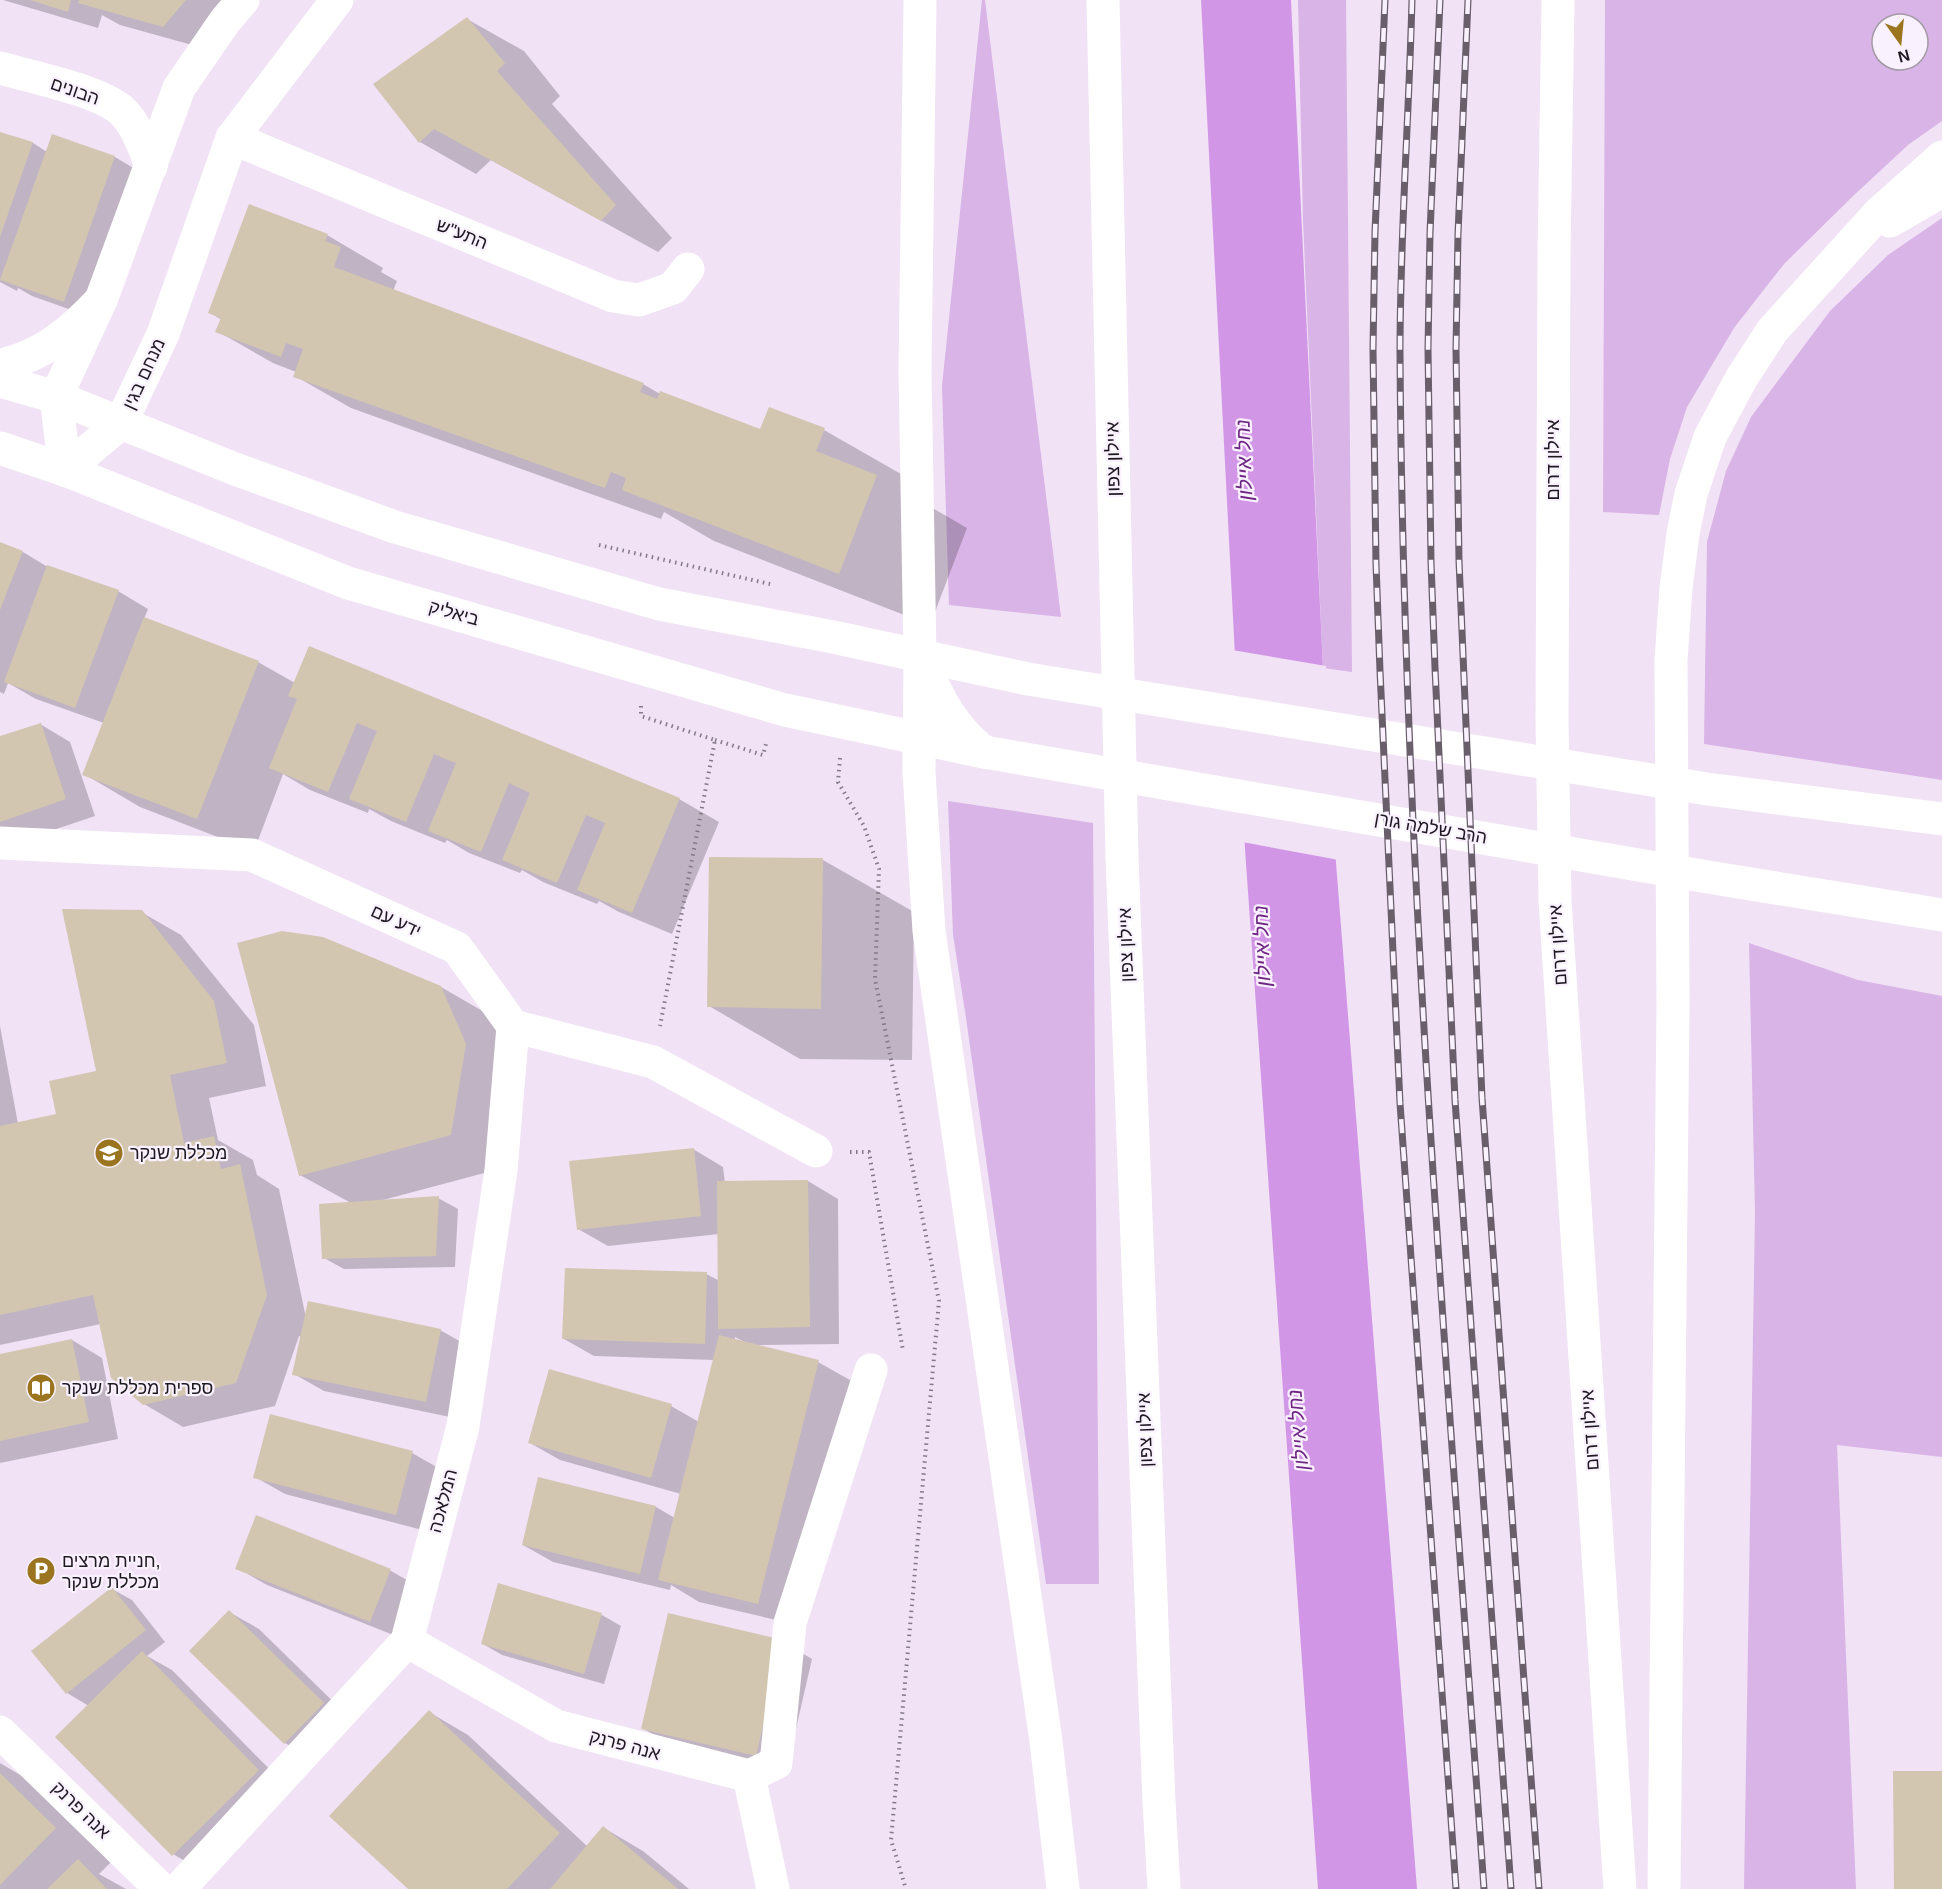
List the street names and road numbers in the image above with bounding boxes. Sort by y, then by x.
street label: הבונים [48,73,102,109]
street label: התע"ש [433,215,491,253]
street label: מנחם בגין [119,335,169,413]
street label: איילון דרום [1543,419,1563,501]
street label: איילון צפון [1102,421,1124,497]
street label: ביאליק [427,596,482,630]
street label: הרב שלמה גורן [1373,808,1489,848]
street label: ידע עם [368,901,424,941]
street label: איילון דרום [1545,903,1571,986]
street label: איילון צפון [1115,907,1137,983]
street label: איילון דרום [1577,1388,1603,1471]
street label: איילון צפון [1134,1392,1156,1468]
street label: המלאכה [425,1467,461,1535]
street label: אנה פרנק [587,1726,663,1764]
street label: אנה פרנק [48,1778,115,1843]

